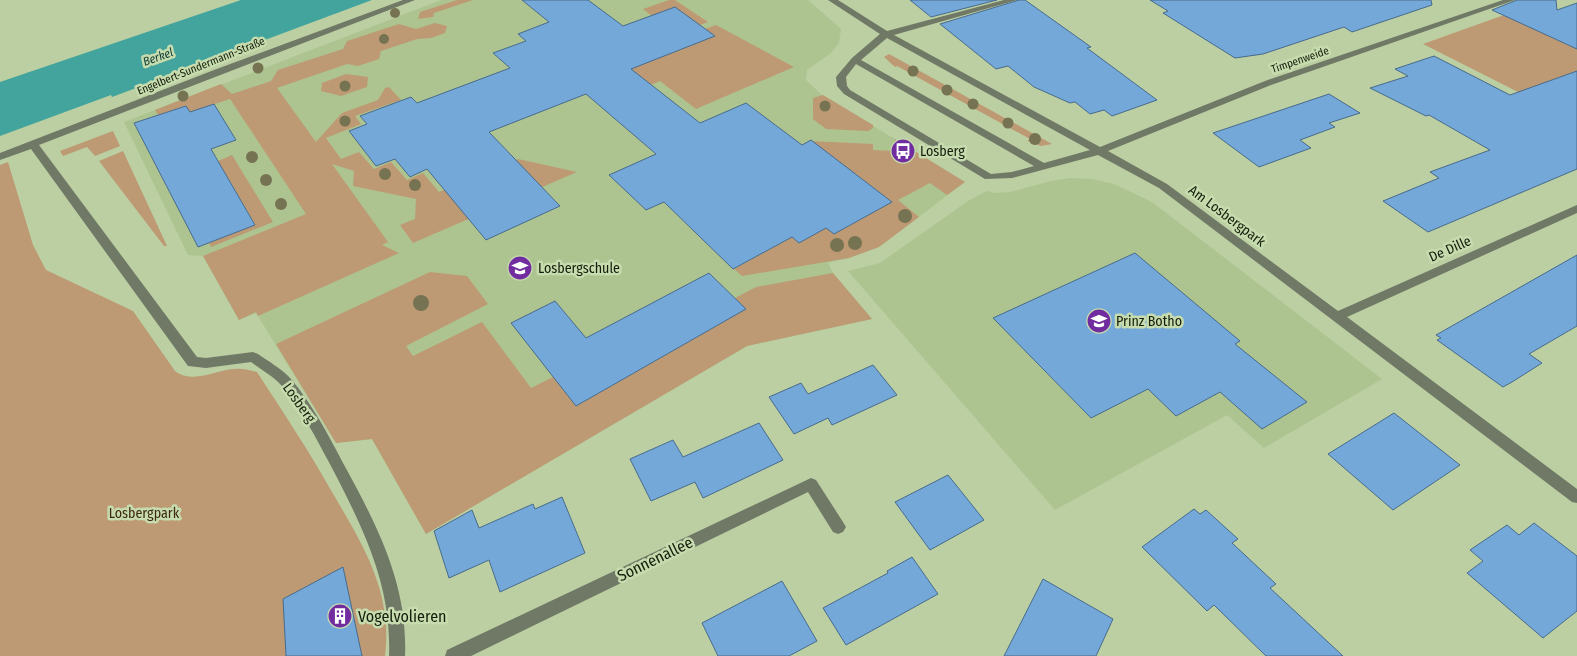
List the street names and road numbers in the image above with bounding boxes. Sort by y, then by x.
street label: Engelbert-Sundermann-Straße [135,34,267,98]
street label: Timpenweide [1269,44,1331,76]
street label: Am Losbergpark [1185,182,1269,251]
street label: De Dille [1426,232,1474,266]
street label: Losberg [279,380,319,426]
street label: Sonnenallee [614,533,696,585]

